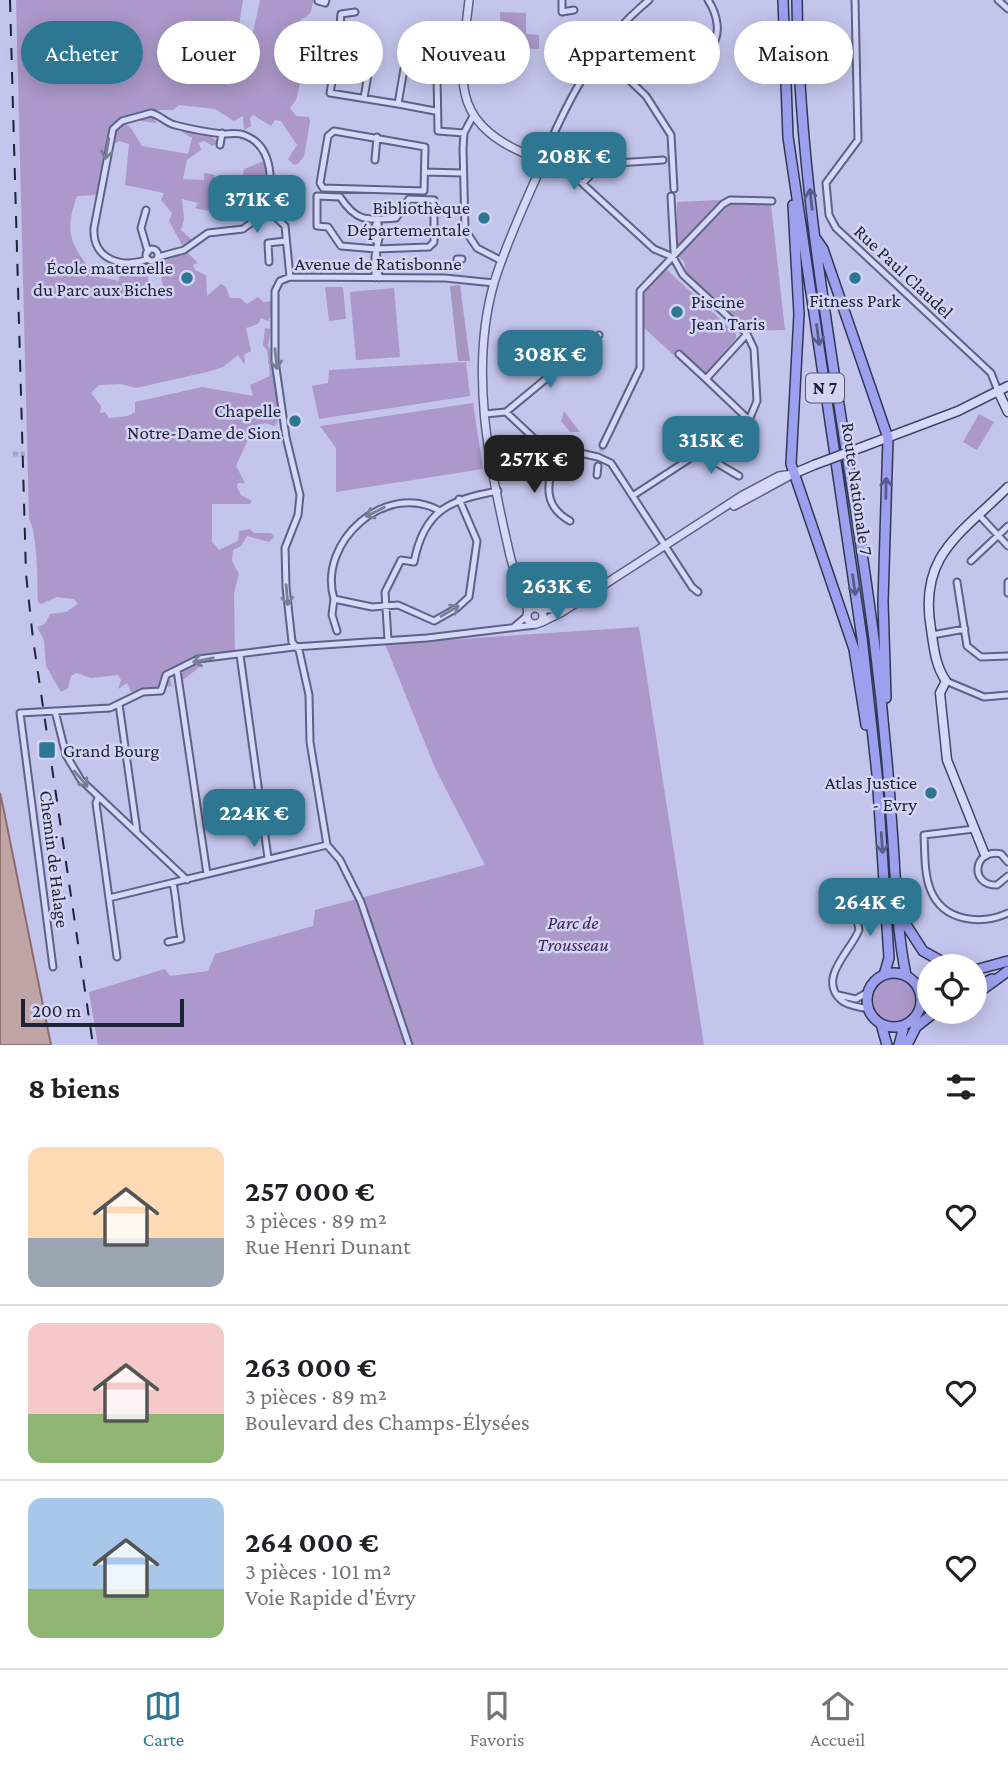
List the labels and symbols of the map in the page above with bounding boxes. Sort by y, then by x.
pin: 208K € [517,132,631,192]
one-way arrow [100,138,113,160]
pin: 371K € [200,176,314,235]
one-way arrow [804,188,817,211]
place label: Bibliothèque Départementale [347,197,470,240]
marker: Bibliothèque Départementale [476,210,492,226]
street label: Rue Paul Claudel [850,220,957,322]
street label: Avenue de Ratisbonne [294,253,462,274]
place label: École maternelle du Parc aux Biches [33,257,173,300]
marker: École maternelle du Parc aux Biches [179,270,195,286]
marker: Fitness Park [847,270,863,286]
place label: Fitness Park [809,290,902,311]
place label: Piscine Jean Taris [689,291,765,334]
marker: Piscine Jean Taris [669,304,685,320]
one-way arrow [812,324,825,346]
pin: 308K € [493,330,607,390]
one-way arrow [269,347,282,370]
road number: N 7 [806,374,844,402]
place label: Chapelle Notre-Dame de Sion [127,400,281,443]
marker: Chapelle Notre-Dame de Sion [287,413,303,429]
pin: 315K € [654,416,768,476]
street label: Route Nationale 7 [838,421,877,557]
pin: 257K € [477,435,591,495]
one-way arrow [880,477,893,500]
one-way arrow [365,506,386,520]
pin: 263K € [500,562,614,622]
one-way arrow [848,573,861,596]
one-way arrow [281,583,294,606]
one-way arrow [439,604,459,618]
one-way arrow [192,655,214,668]
marker: Grand Bourg [37,740,57,760]
place label: Grand Bourg [63,740,159,761]
one-way arrow [73,769,89,787]
place label: Atlas Justice - Evry [825,772,917,815]
marker: Atlas Justice - Evry [923,785,939,801]
street label: Chemin de Halage [36,789,73,929]
pin: 224K € [197,790,311,849]
one-way arrow [875,831,888,854]
pin: 264K € [813,878,927,938]
park label: Parc de Trousseau [537,912,609,955]
scale bar [21,996,184,1028]

